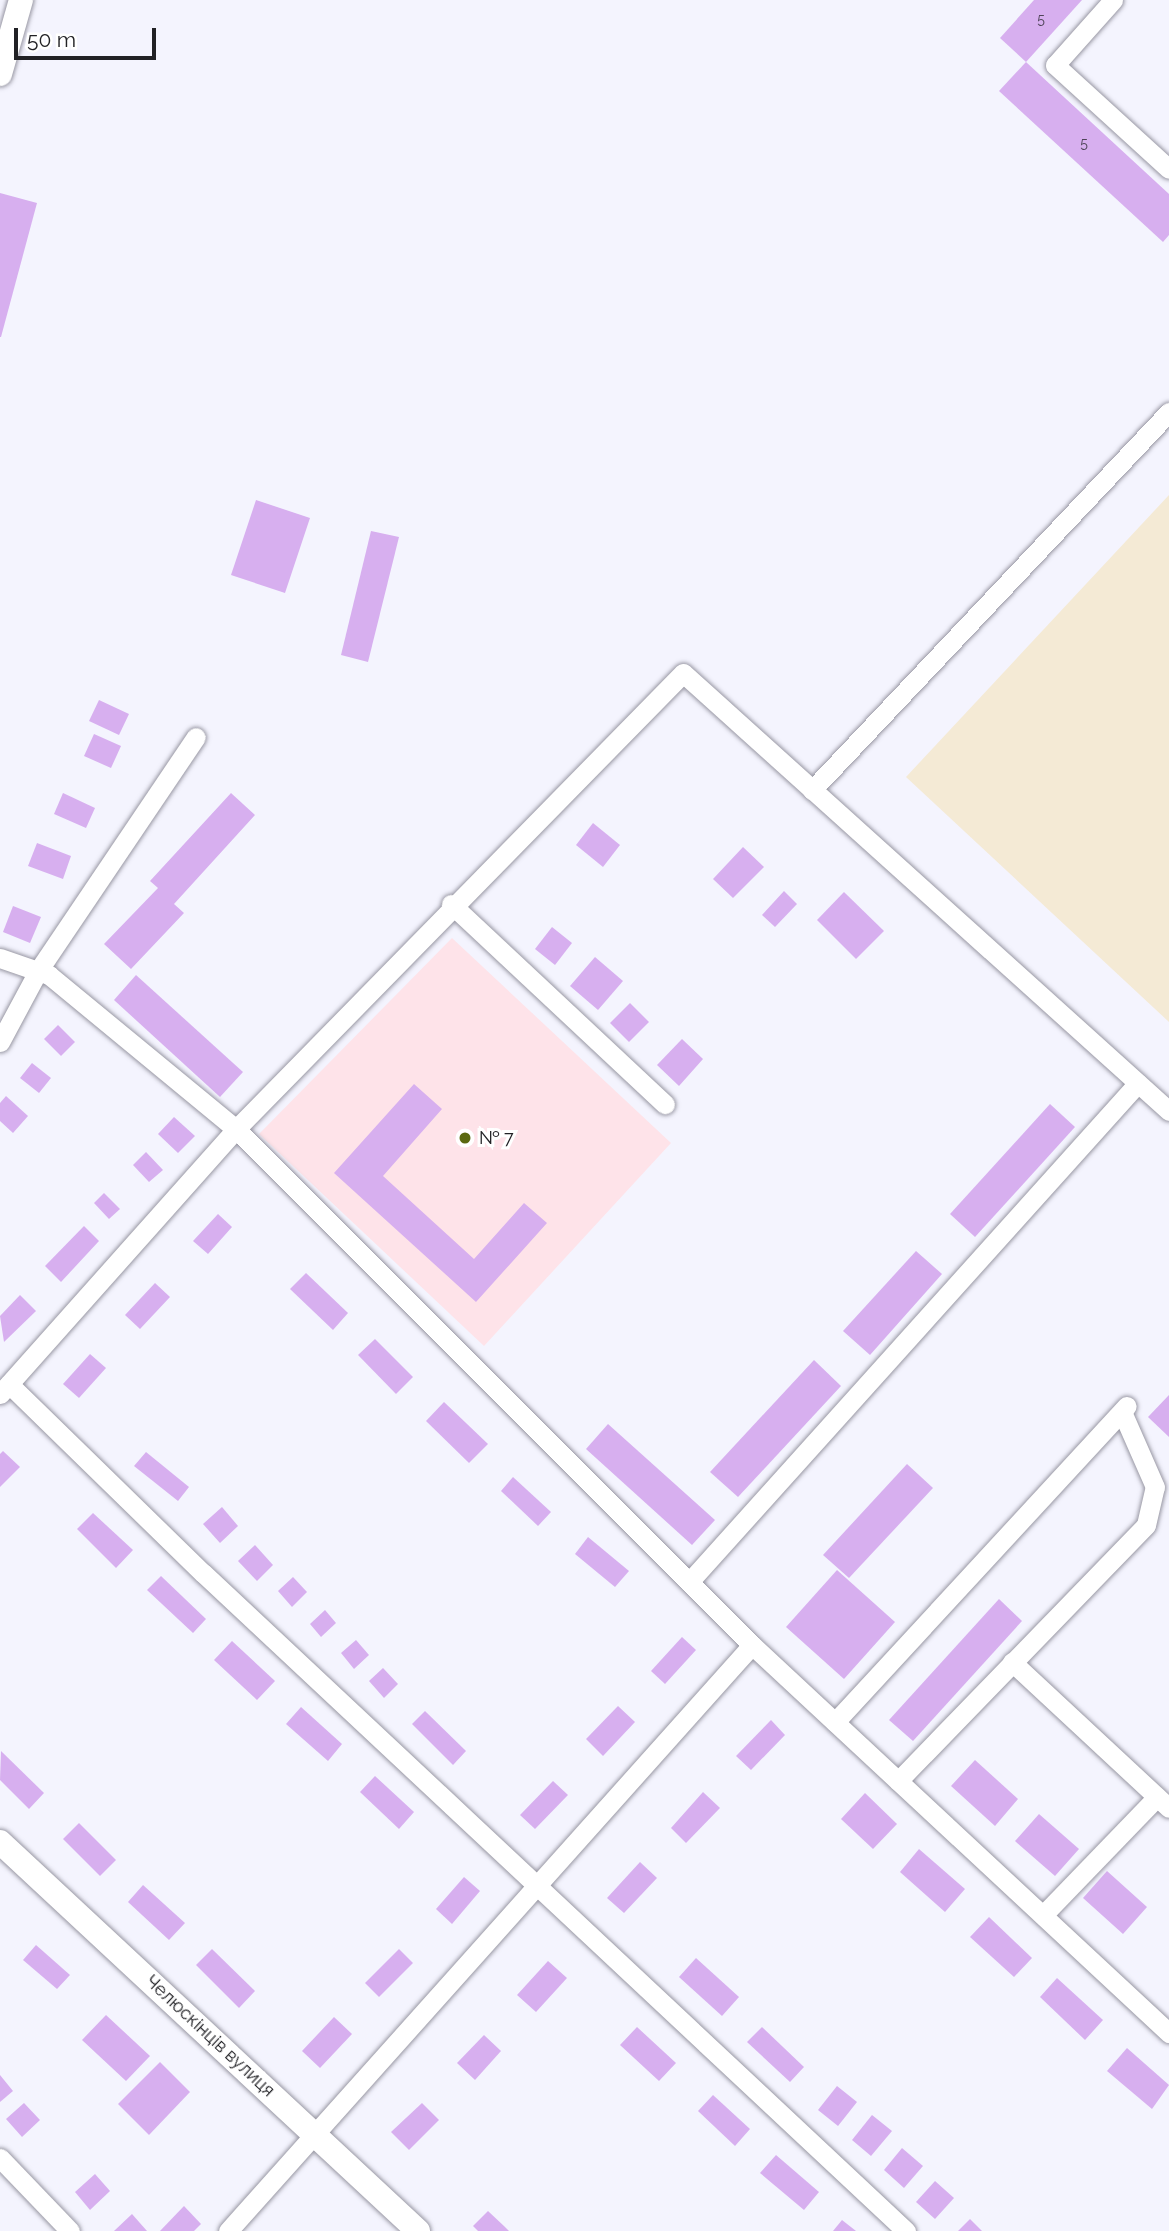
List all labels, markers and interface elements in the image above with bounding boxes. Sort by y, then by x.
house number: 5 [1037,11,1045,27]
scale bar [18,14,159,58]
text: 50 m [27,27,76,52]
house number: 5 [1080,135,1088,151]
place label: № 7 [479,1127,514,1149]
marker: № 7 [457,1130,473,1146]
street label: Челюскінців вулиця [141,1971,279,2101]

